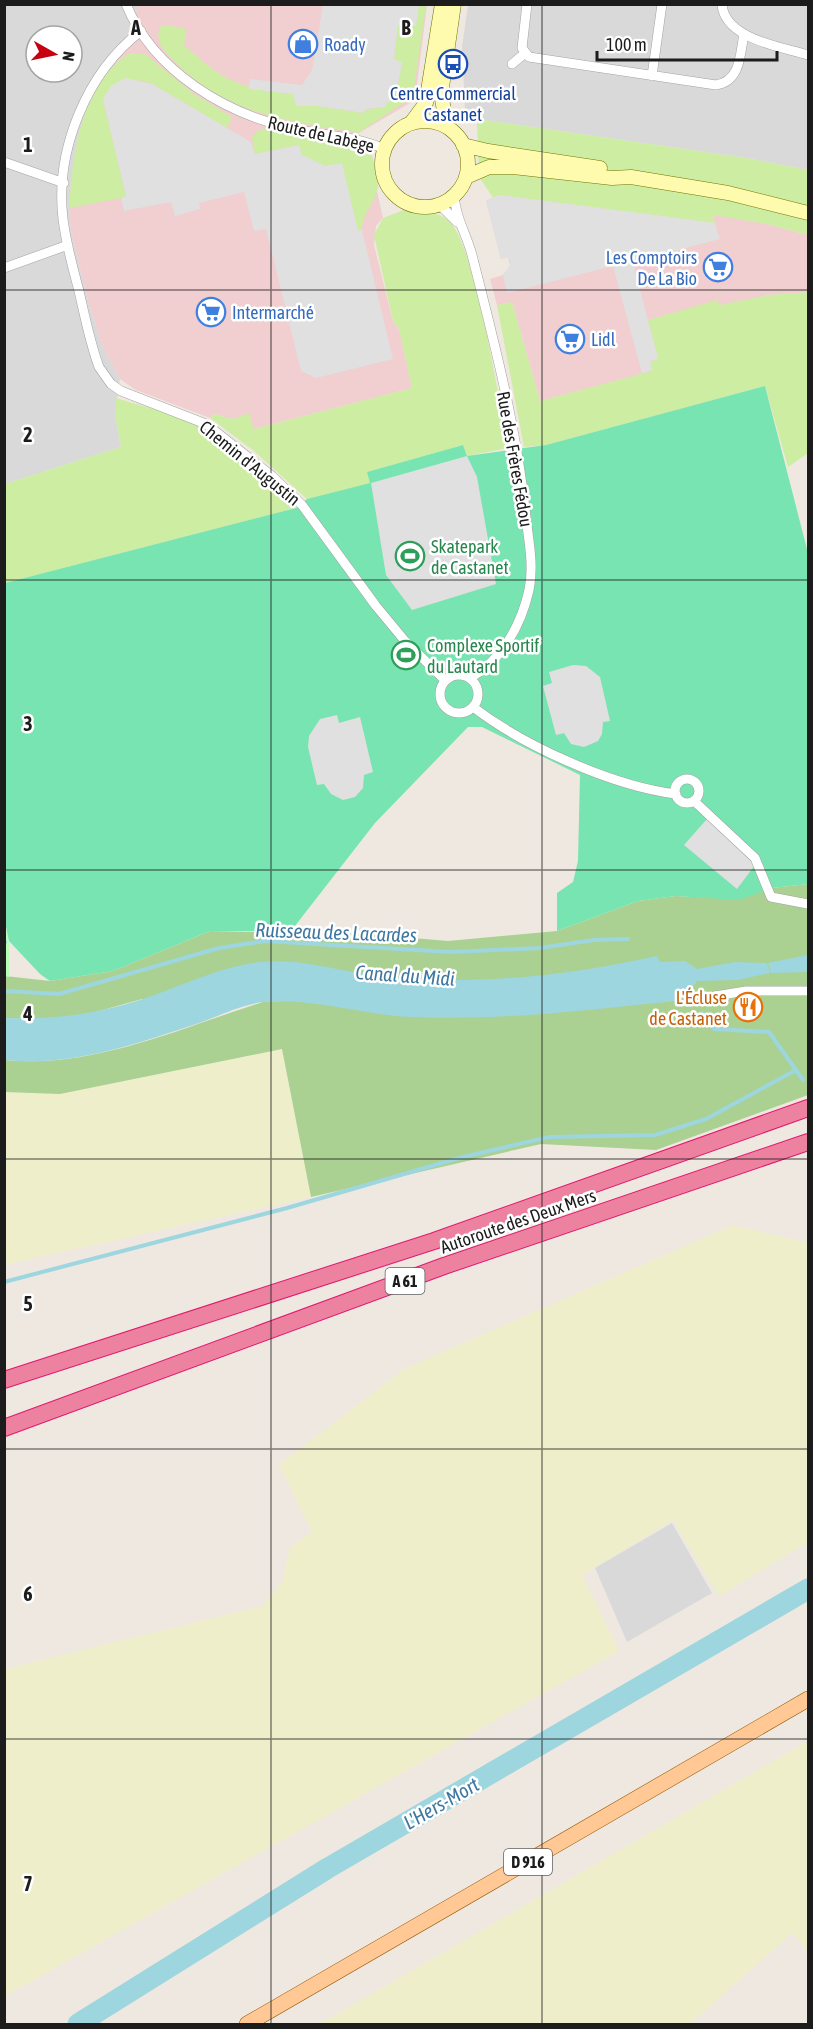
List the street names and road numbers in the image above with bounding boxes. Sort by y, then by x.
street label: Route de Labège [266,112,376,156]
street label: Rue des Frères Fédou [493,390,537,528]
street label: Chemin d'Augustin [196,416,304,510]
street label: Autoroute des Deux Mers [437,1185,599,1257]
road number: A 61 [386,1268,424,1294]
road number: D 916 [504,1849,552,1875]

